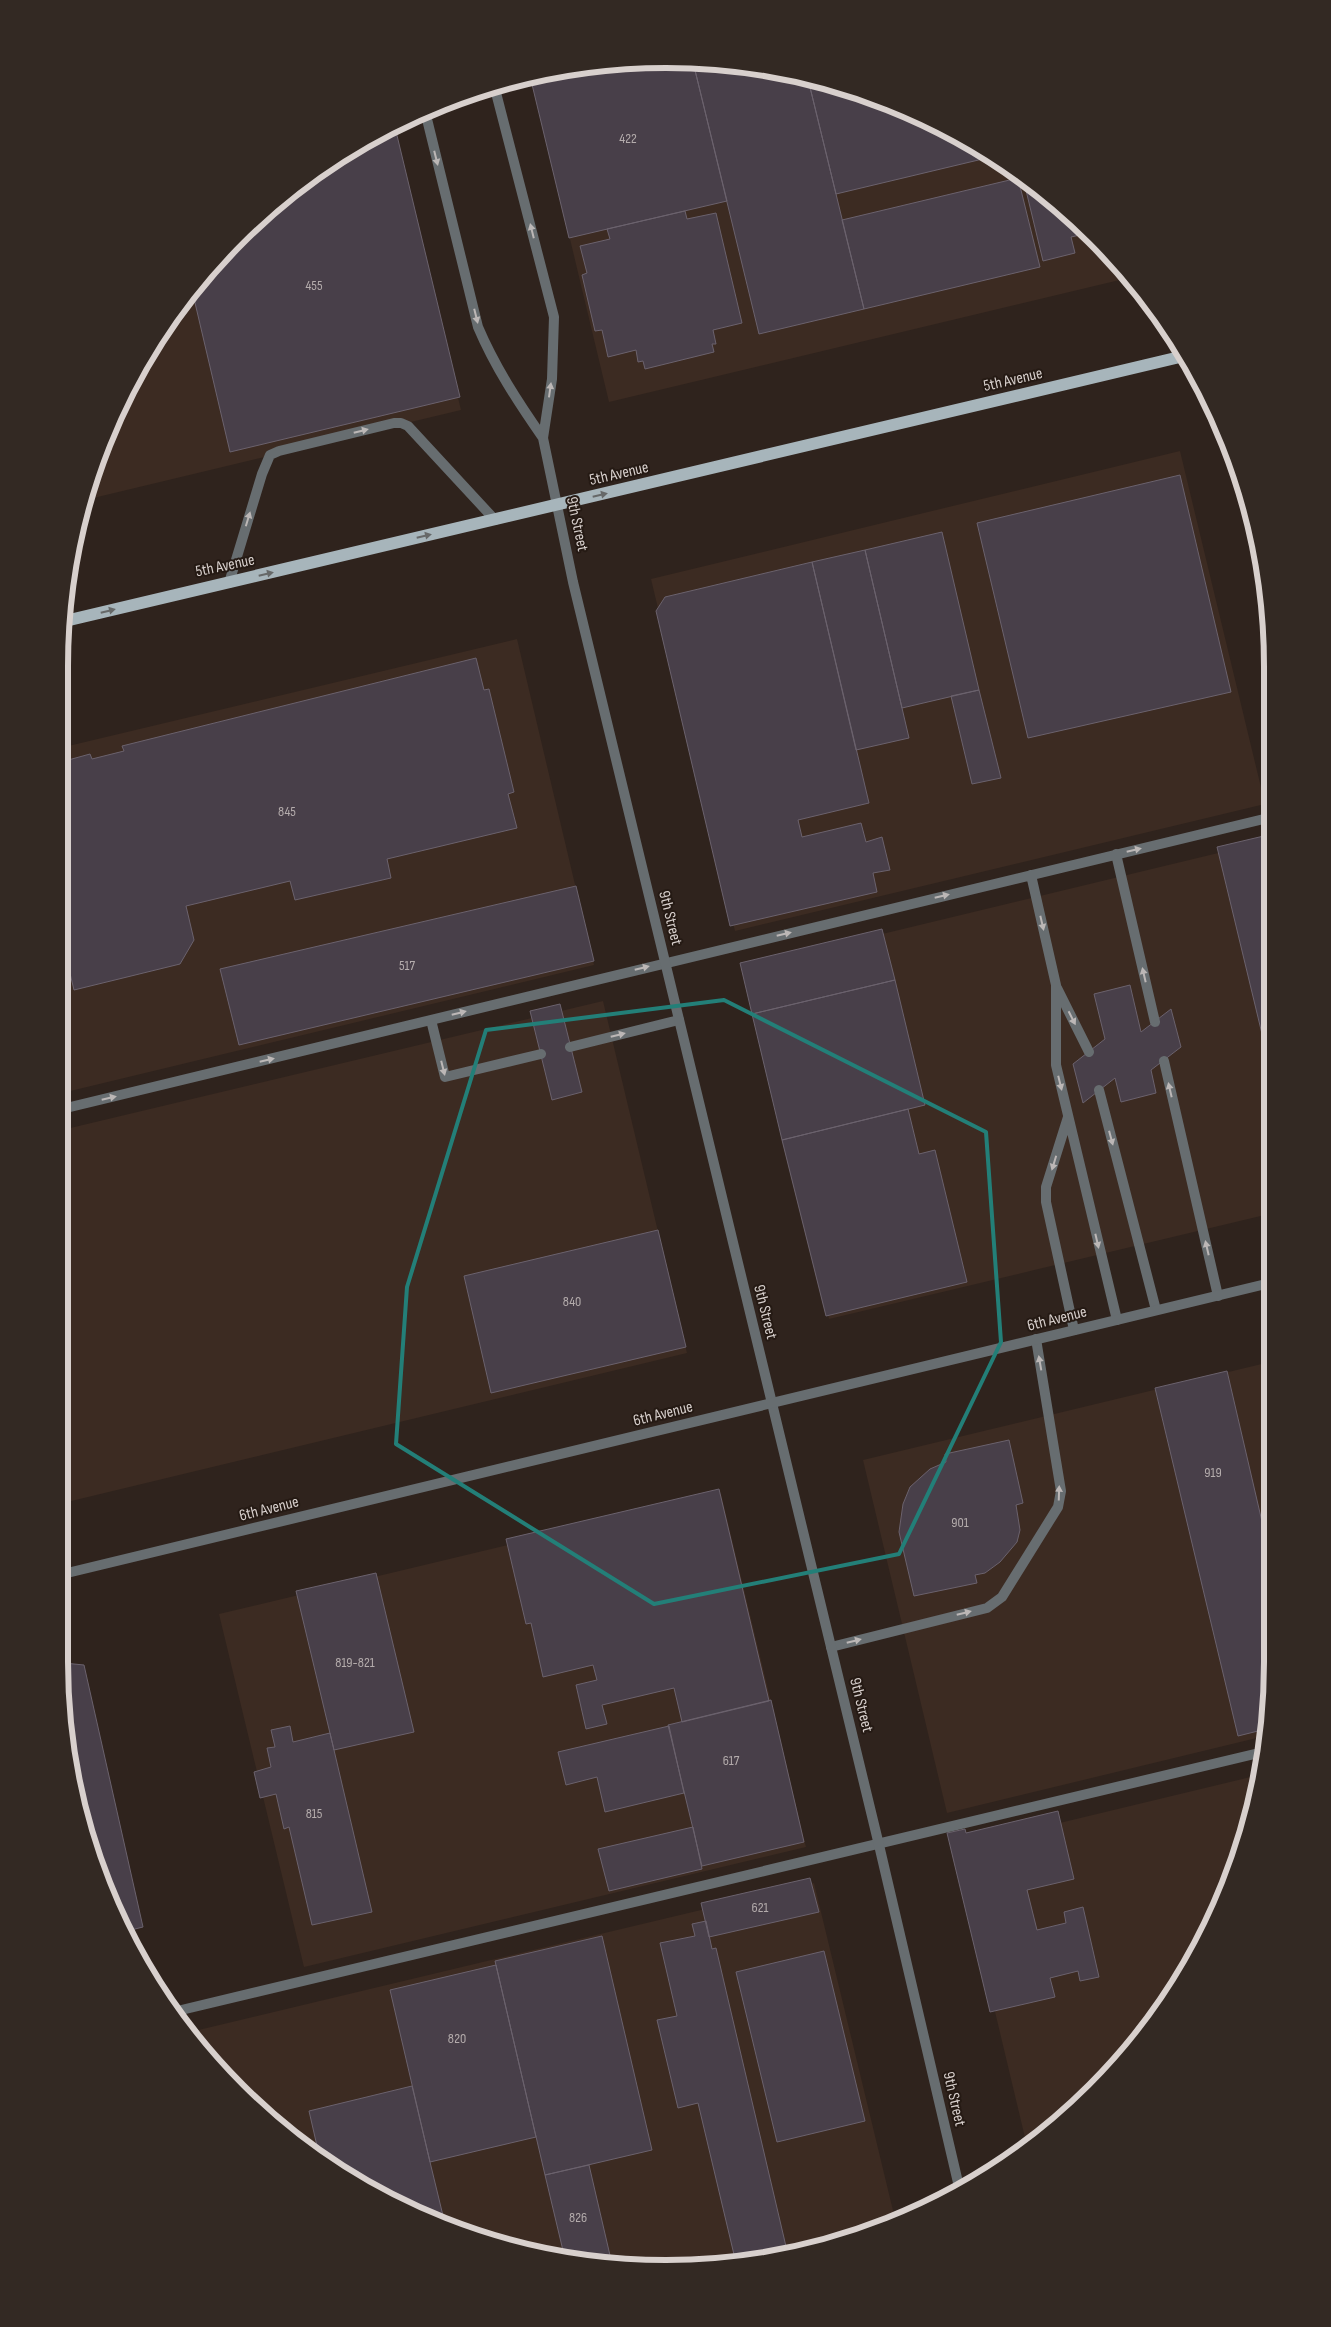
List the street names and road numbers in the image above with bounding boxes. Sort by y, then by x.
street label: 5th Avenue [982,364,1044,396]
street label: 5th Avenue [588,458,650,490]
street label: 9th Street [562,495,592,553]
street label: 5th Avenue [194,550,256,582]
street label: 9th Street [654,889,686,947]
street label: 9th Street [749,1283,781,1341]
street label: 6th Avenue [1025,1302,1089,1336]
street label: 6th Avenue [631,1397,695,1431]
street label: 6th Avenue [237,1492,301,1526]
street label: 9th Street [845,1676,877,1734]
street label: 9th Street [939,2070,969,2128]

